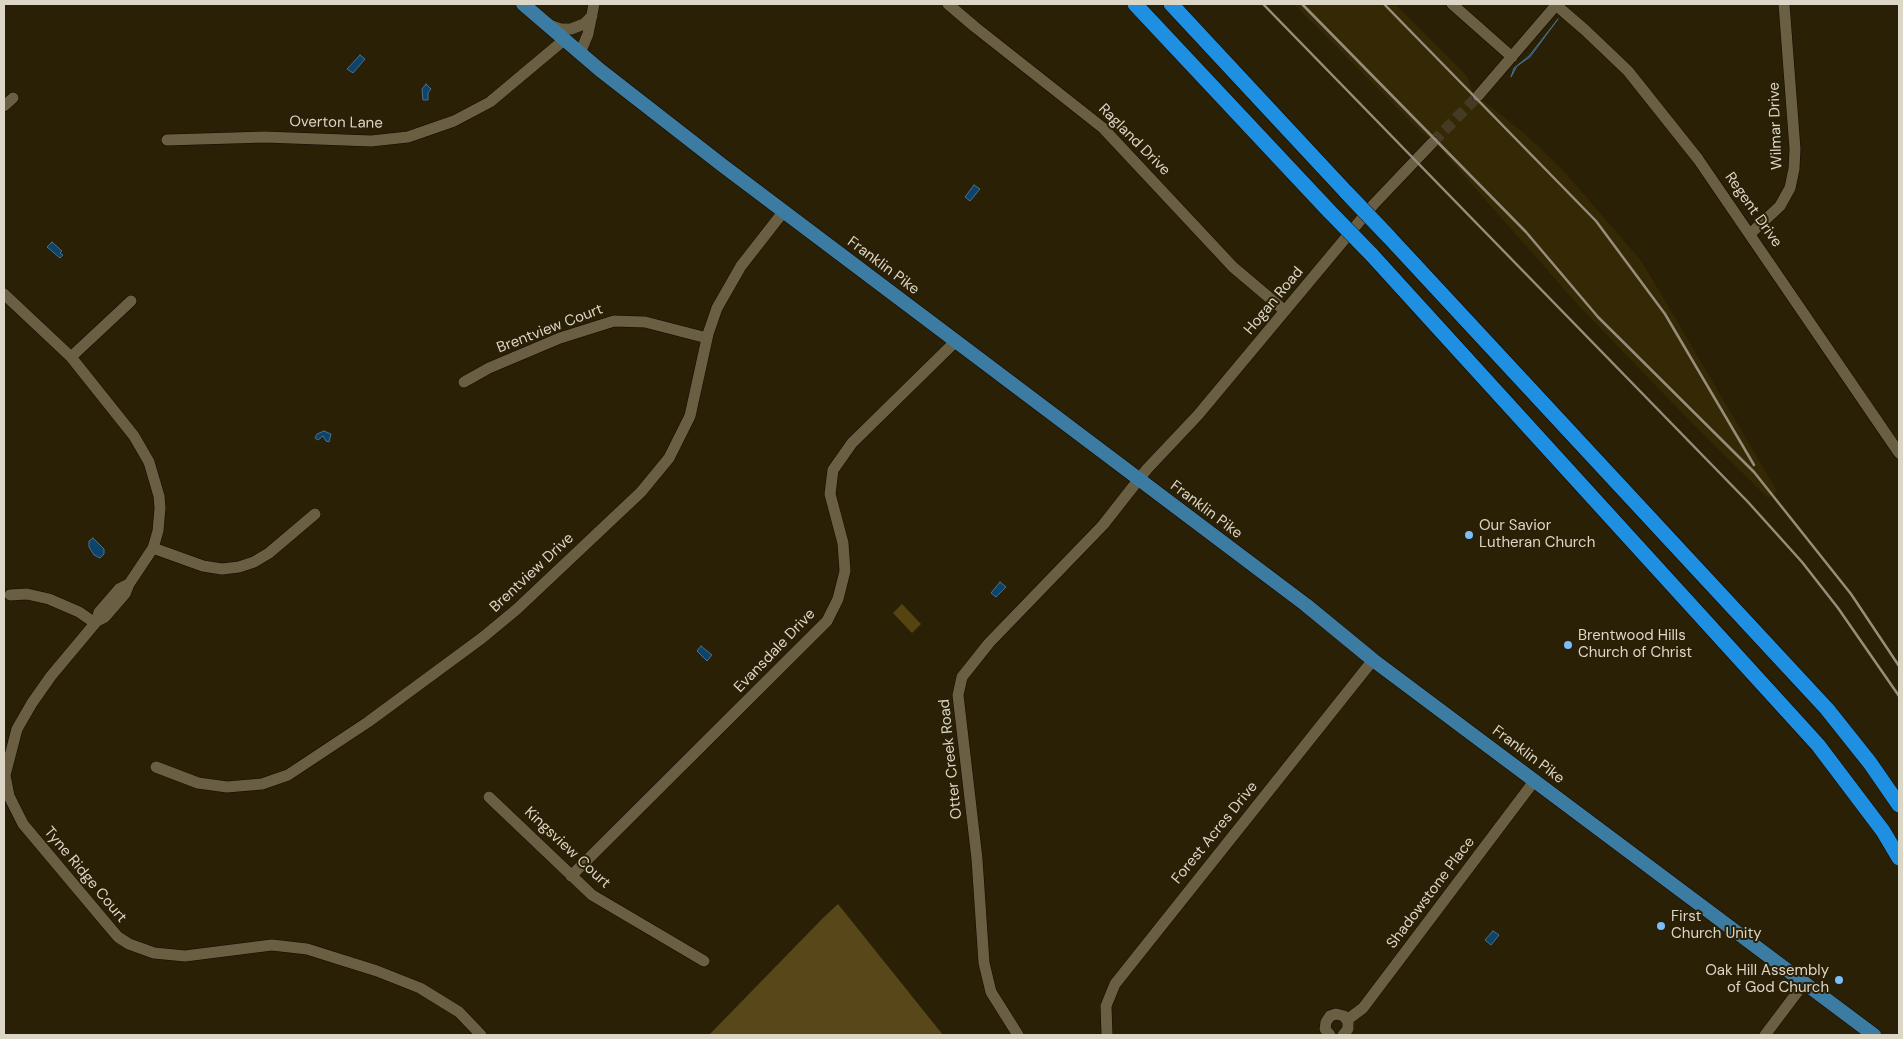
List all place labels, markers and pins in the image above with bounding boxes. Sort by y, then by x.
place label: Our Savior Lutheran Church [1479,517,1595,552]
marker: Our Savior Lutheran Church [1463,529,1475,541]
place label: Brentwood Hills Church of Christ [1578,627,1692,662]
marker: Brentwood Hills Church of Christ [1562,639,1574,651]
place label: First Church Unity [1671,908,1762,943]
marker: First Church Unity [1655,920,1667,932]
place label: Oak Hill Assembly of God Church [1705,962,1829,997]
marker: Oak Hill Assembly of God Church [1833,974,1845,986]

